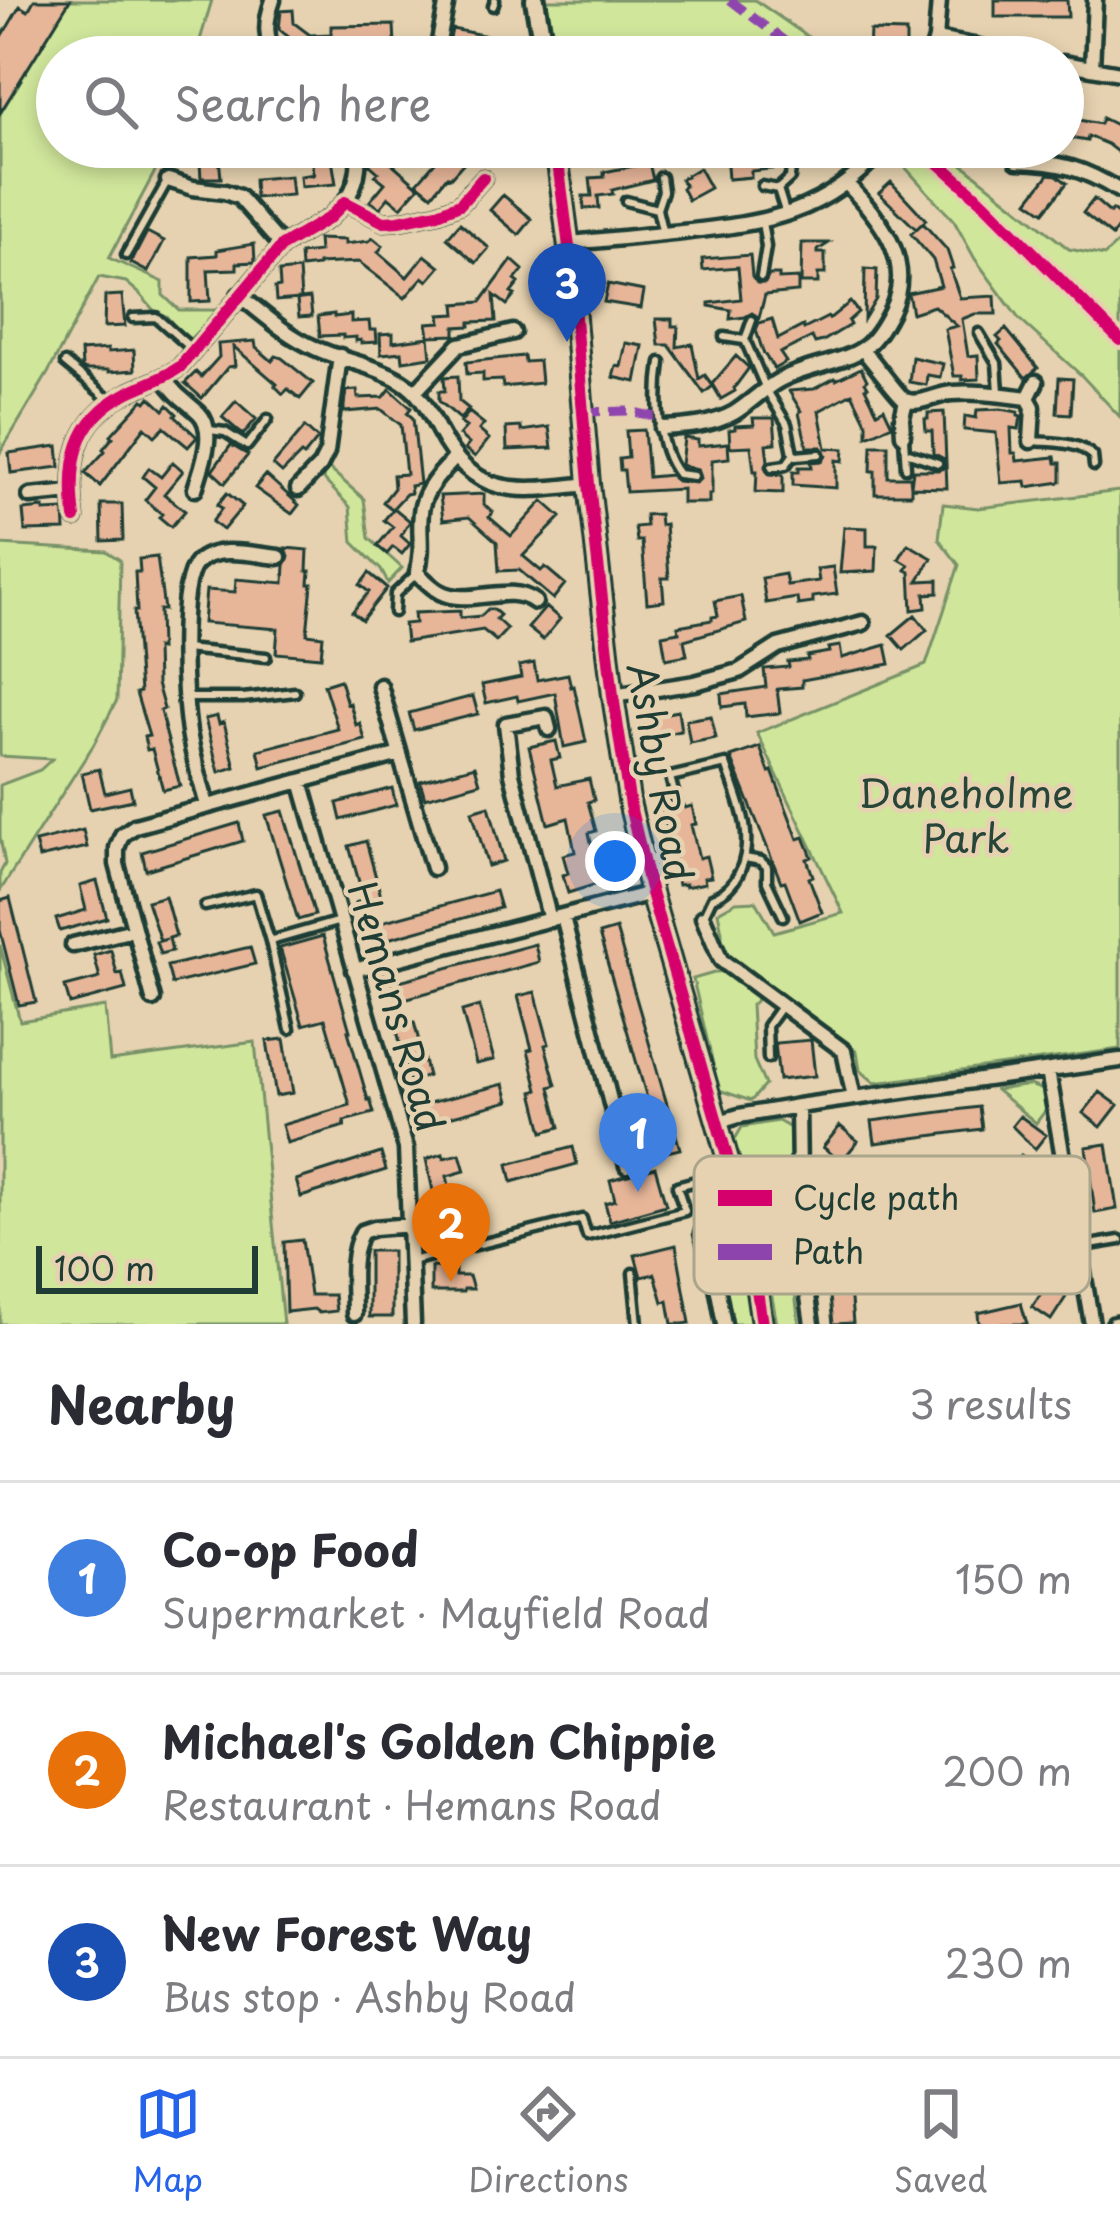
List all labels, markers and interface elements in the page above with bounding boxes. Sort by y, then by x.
search box [36,36,1084,168]
text: Search here [174,68,431,136]
icon: search [78,69,144,135]
pin: 3 [528,243,606,342]
street label: Ashby Road [614,658,711,886]
park label: Daneholme Park [858,762,1074,866]
your location [585,831,645,891]
street label: Hemans Road [335,874,462,1138]
pin: 1 [599,1093,677,1192]
legend [694,1156,1090,1294]
text: Cycle path [793,1171,959,1221]
pin: 2 [412,1183,490,1282]
text: Path [793,1225,864,1275]
scale bar [36,1240,258,1293]
text: 100 m [54,1242,155,1292]
text: Nearby [48,1364,235,1441]
text: 3 results [909,1373,1072,1432]
text: Co-op Food [162,1514,418,1582]
text: 1 [78,1548,96,1607]
text: 150 m [955,1548,1072,1607]
text: Supermarket · Mayfield Road [162,1582,710,1641]
text: Michael's Golden Chippie [162,1706,716,1774]
text: 2 [73,1740,101,1799]
text: 200 m [942,1740,1072,1799]
text: Restaurant · Hemans Road [162,1774,662,1833]
text: New Forest Way [162,1898,532,1966]
text: 3 [74,1932,100,1991]
text: 230 m [945,1932,1072,1991]
text: Bus stop · Ashby Road [162,1966,576,2025]
tab: Map [133,2081,203,2203]
tab: Directions [468,2081,629,2203]
tab: Saved [894,2081,987,2203]

